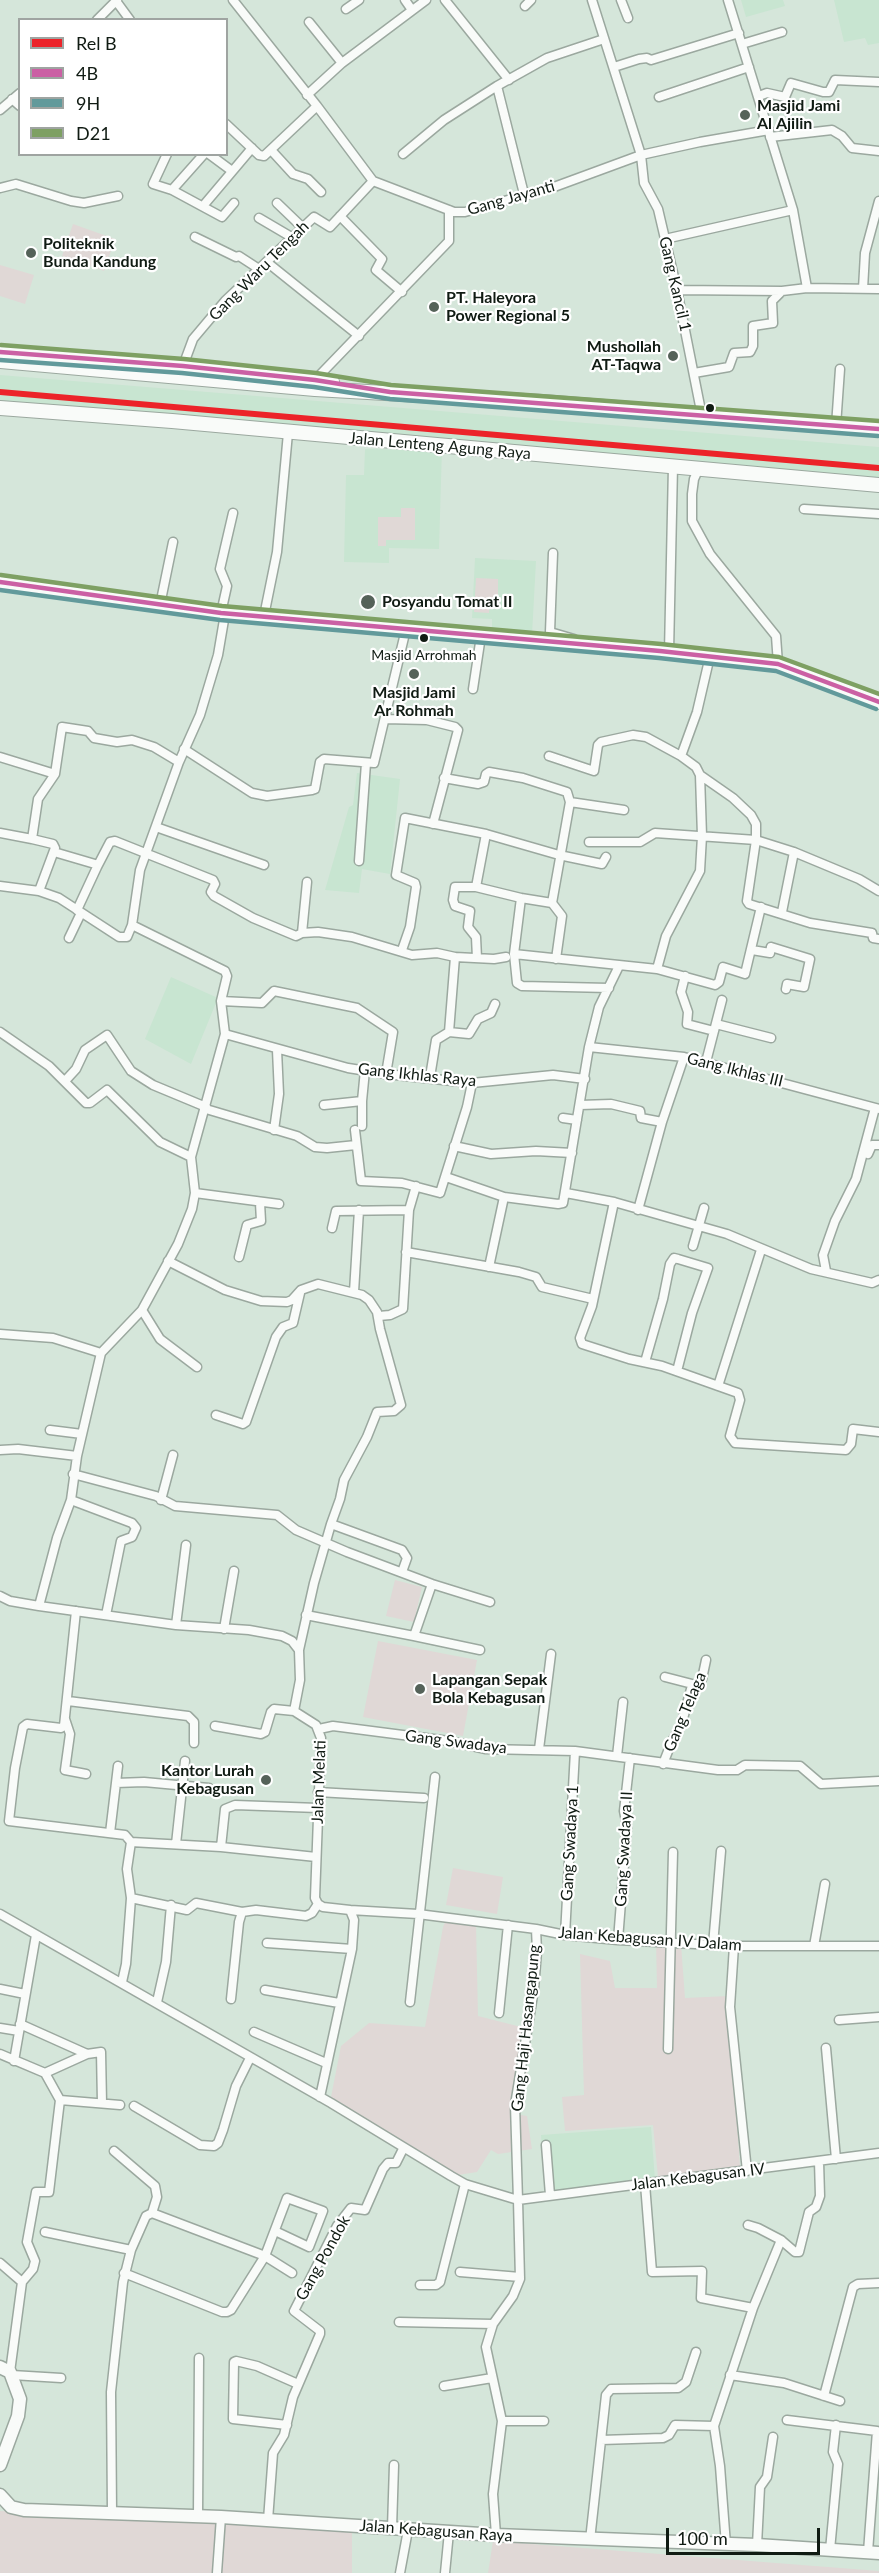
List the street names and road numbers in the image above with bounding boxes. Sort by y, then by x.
street label: Gang Jayanti [465,176,557,220]
street label: Gang Waru Tengah [205,217,313,325]
street label: Gang Kancil 1 [655,235,695,333]
street label: Jalan Lenteng Agung Raya [348,428,532,464]
street label: Gang Ikhlas III [685,1049,785,1091]
street label: Gang Ikhlas Raya [357,1059,477,1091]
street label: Gang Telaga [660,1669,710,1755]
street label: Gang Swadaya [404,1726,508,1758]
street label: Jalan Melati [308,1740,330,1824]
street label: Gang Swadaya 1 [557,1785,583,1901]
street label: Gang Swadaya II [611,1791,637,1907]
street label: Jalan Kebagusan IV Dalam [558,1923,742,1955]
street label: Gang Haji Hasangapung [508,1944,544,2112]
street label: Jalan Kebagusan IV [630,2159,766,2195]
street label: Gang Pondok [292,2212,354,2304]
street label: Jalan Kebagusan Raya [359,2516,513,2546]

